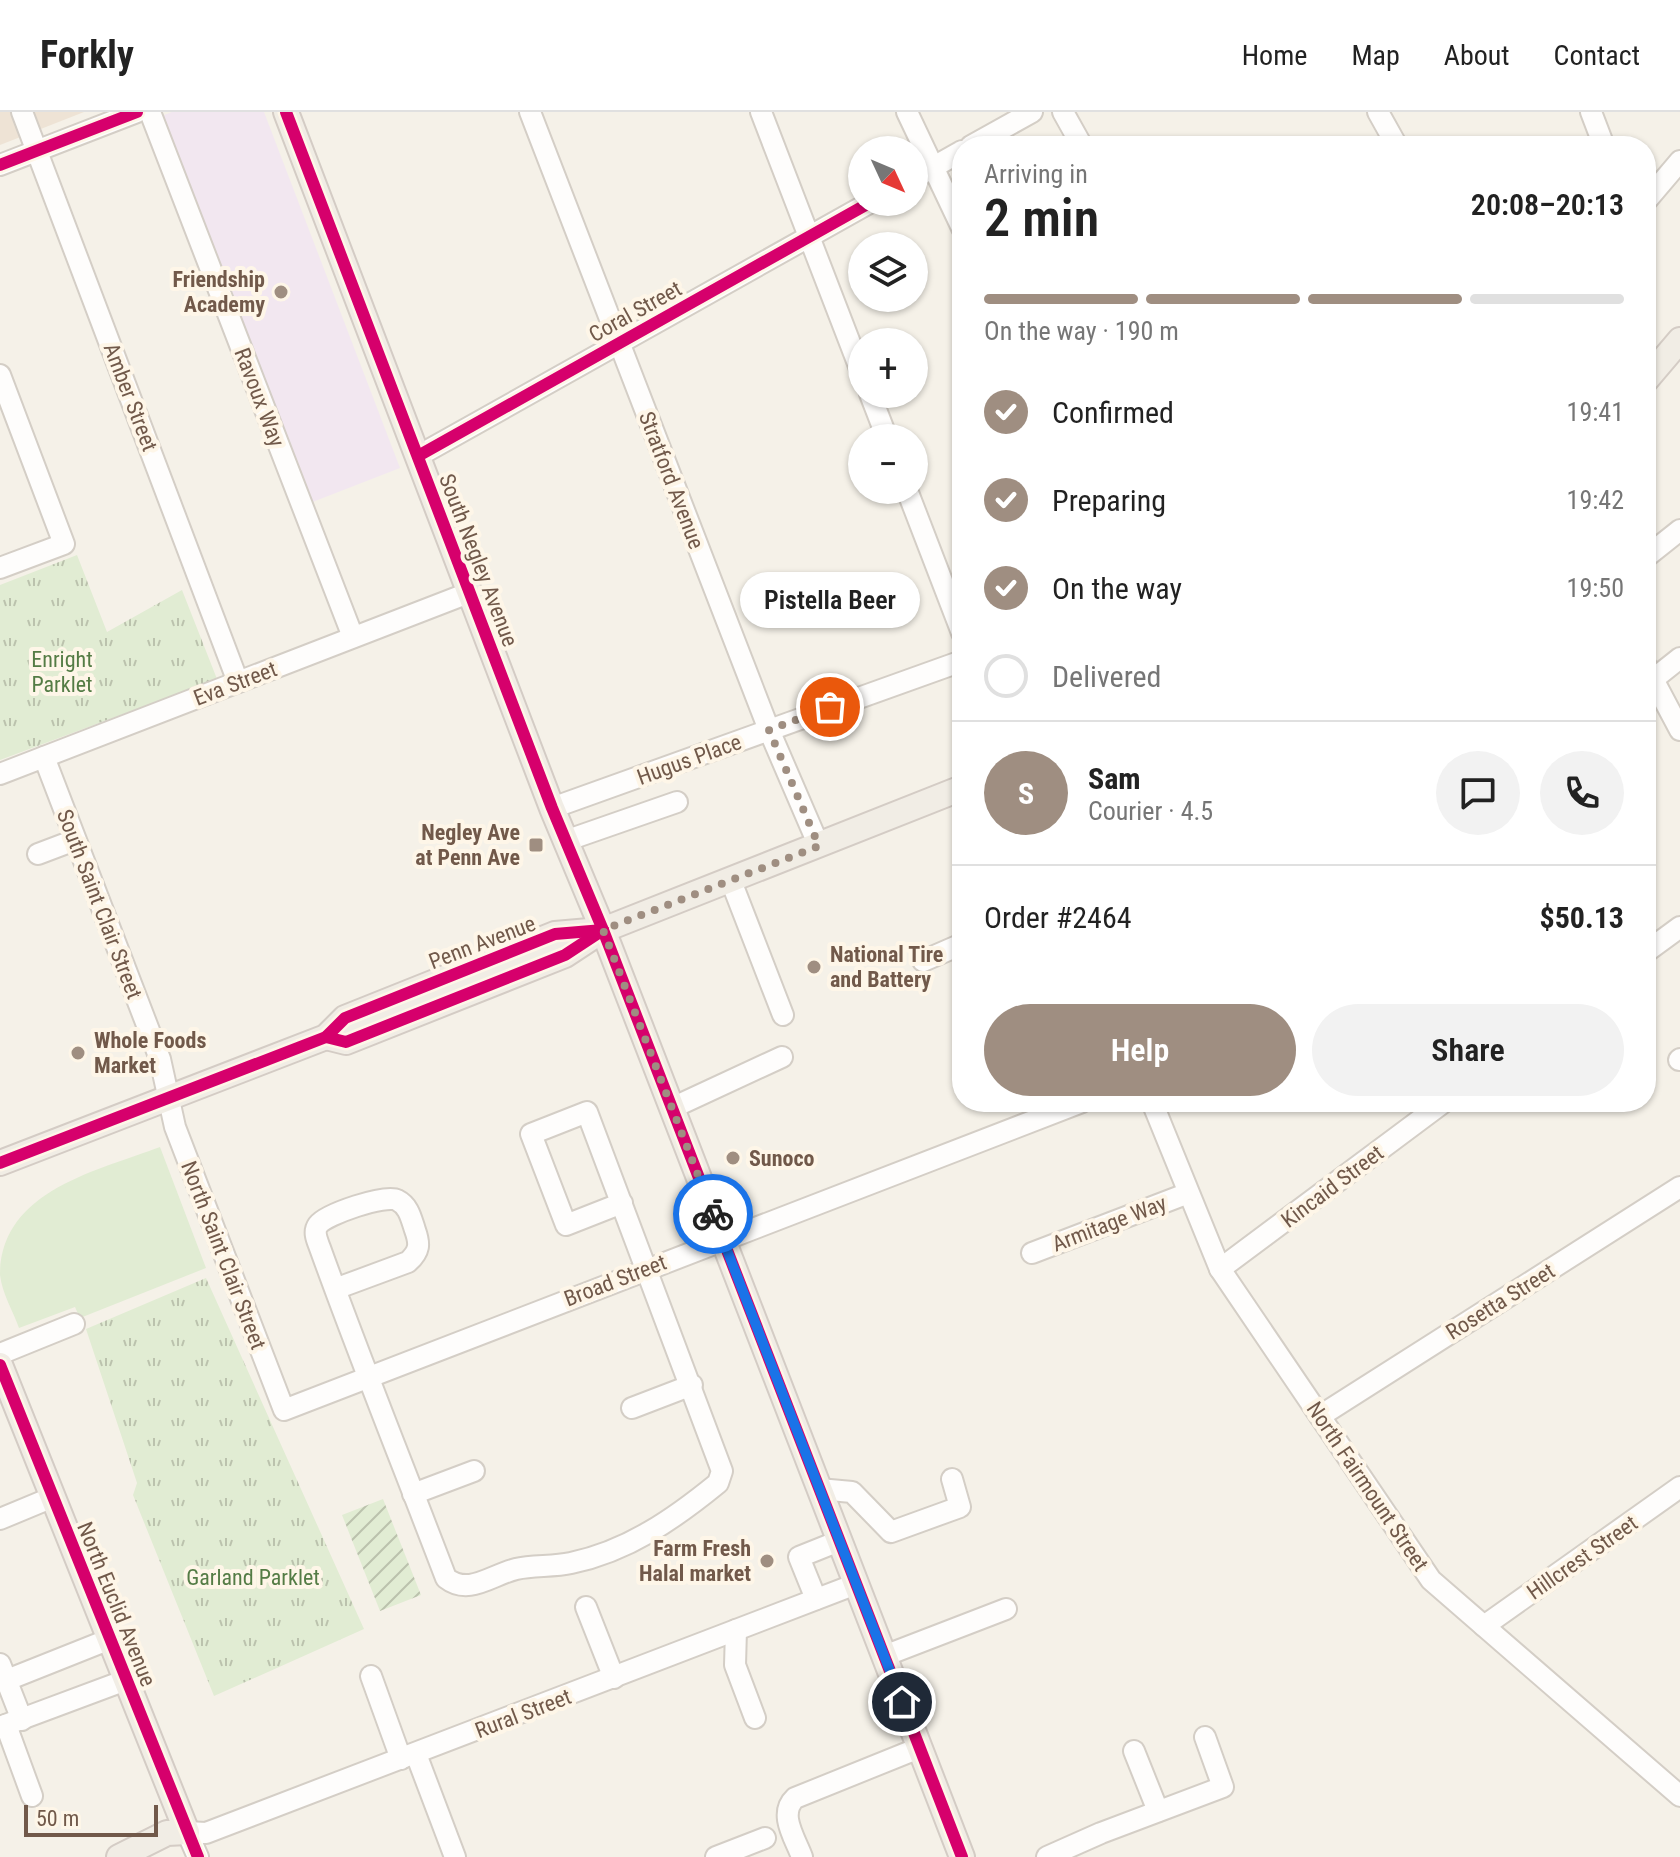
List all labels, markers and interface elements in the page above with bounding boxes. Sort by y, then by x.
text: Forkly [40,33,134,77]
text: Home [1242,39,1307,72]
text: Map [1351,39,1400,72]
text: About [1444,39,1510,72]
text: Contact [1554,39,1640,72]
north arrow [848,136,928,216]
map controls [848,136,928,504]
text: Arriving in [984,159,1088,189]
text: 20:08–20:13 [1471,187,1624,222]
text: 2 min [984,188,1099,249]
button: layers [848,232,928,312]
place label: Friendship Academy [172,267,265,317]
street label: Coral Street [585,276,686,347]
marker: Friendship Academy [272,283,290,301]
text: On the way · 190 m [984,316,1179,346]
button: + [848,328,928,408]
street label: Amber Street [98,340,163,455]
street label: Ravoux Way [229,344,290,450]
icon: check [984,390,1028,434]
text: Confirmed [1052,395,1174,430]
text: 19:41 [1567,397,1624,427]
street label: Stratford Avenue [634,408,709,552]
button: − [848,424,928,504]
street label: South Negley Avenue [434,470,523,650]
icon: check [984,478,1028,522]
text: Preparing [1052,483,1166,518]
text: 19:42 [1567,485,1624,515]
icon: check [984,566,1028,610]
callout: Pistella Beer [740,571,920,627]
text: On the way [1052,571,1182,606]
text: 19:50 [1567,573,1624,603]
text: Pistella Beer [764,585,896,615]
park label: Enright Parklet [31,647,93,697]
street label: Eva Street [190,656,280,711]
text: Delivered [1052,659,1161,694]
pin [796,673,864,741]
icon: bag [808,685,852,729]
street label: Hugus Place [634,729,745,790]
button: chat [1436,751,1520,835]
button: phone [1540,751,1624,835]
text: Sam [1088,761,1141,796]
text: S [1018,776,1034,811]
text: Courier · 4.5 [1088,796,1213,826]
street label: South Saint Clair Street [52,806,147,1002]
place label: Negley Ave at Penn Ave [415,820,520,870]
marker: Negley Ave at Penn Ave [527,836,545,854]
text: Order #2464 [984,900,1132,935]
text: $50.13 [1539,900,1624,935]
street label: Penn Avenue [425,911,539,974]
place label: National Tire and Battery [830,942,943,992]
marker: National Tire and Battery [805,958,823,976]
button: Help [984,1004,1296,1096]
button: Share [1312,1004,1624,1096]
place label: Whole Foods Market [94,1028,206,1078]
marker: Whole Foods Market [69,1044,87,1062]
street label: Kincaid Street [1276,1140,1388,1233]
place label: Sunoco [749,1146,815,1171]
marker: Sunoco [724,1149,742,1167]
street label: North Saint Clair Street [176,1157,271,1353]
courier [673,1174,753,1254]
street label: Armitage Way [1049,1190,1170,1257]
icon: bike [691,1192,735,1236]
street label: Broad Street [560,1250,670,1311]
street label: Rosetta Street [1441,1258,1559,1345]
street label: North Fairmount Street [1302,1397,1433,1576]
street label: Hillcrest Street [1522,1510,1642,1605]
street label: North Euclid Avenue [72,1518,161,1690]
place label: Farm Fresh Halal market [639,1536,751,1586]
marker: Farm Fresh Halal market [758,1552,776,1570]
park label: Garland Parklet [186,1565,320,1590]
pin [868,1668,936,1736]
icon: home [880,1680,924,1724]
street label: Rural Street [472,1684,575,1743]
scale bar [24,1801,158,1837]
text: 50 m [36,1806,79,1831]

